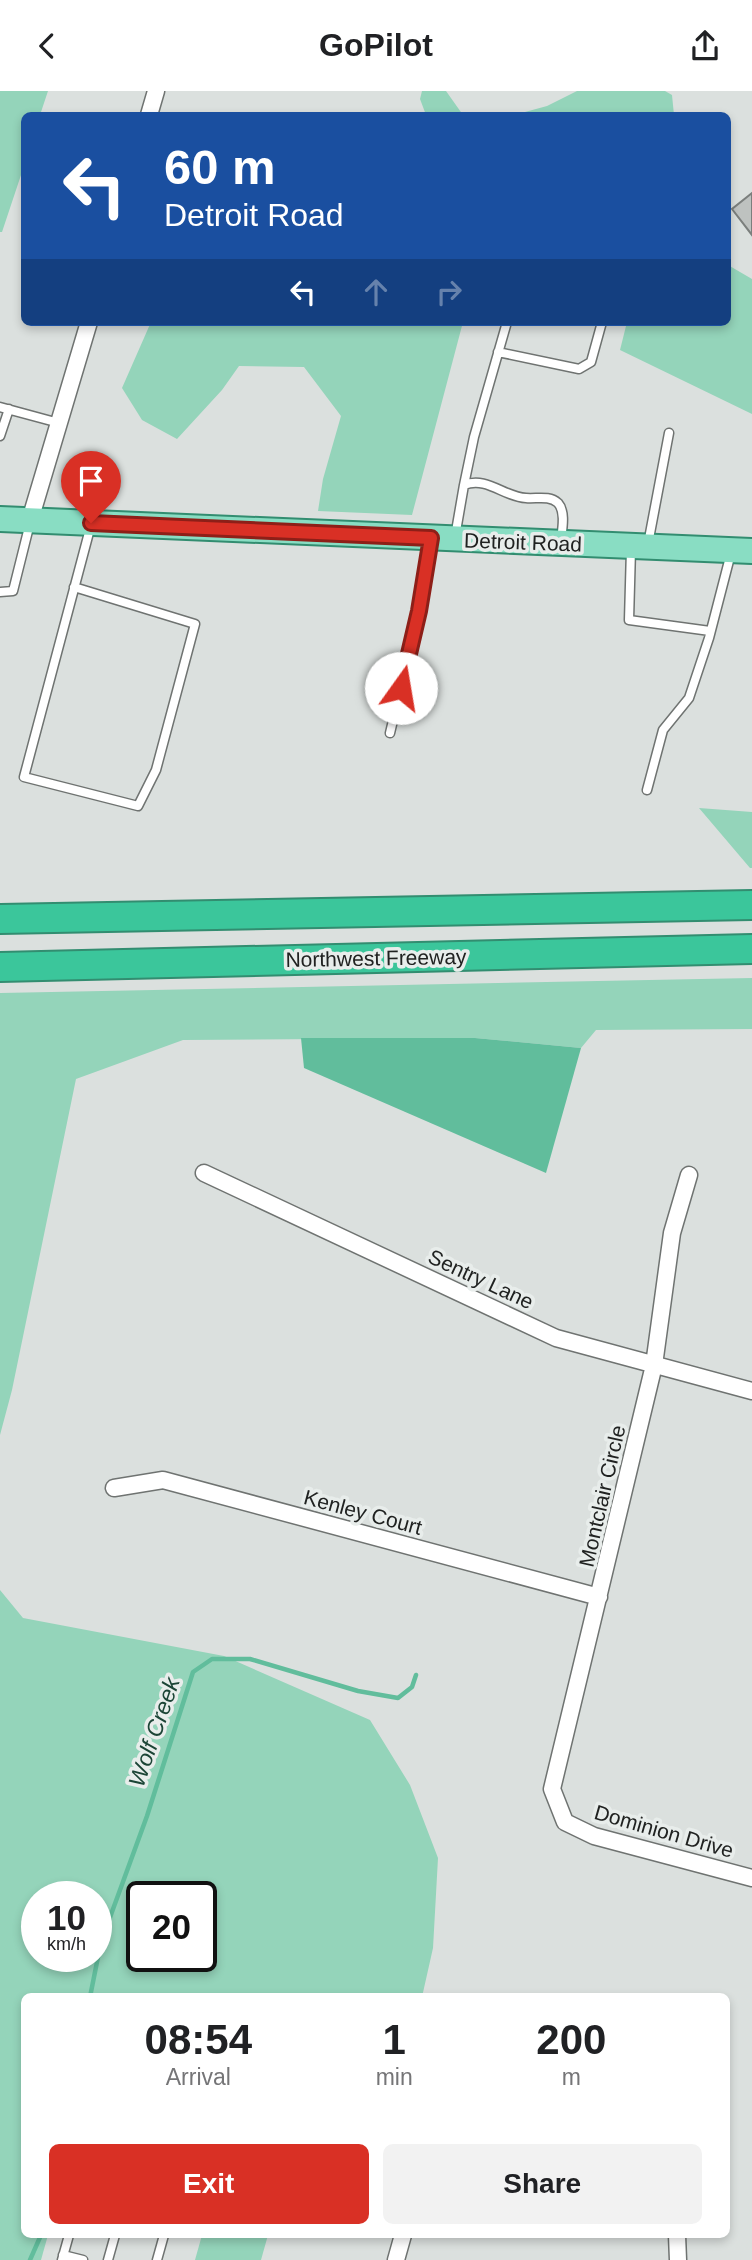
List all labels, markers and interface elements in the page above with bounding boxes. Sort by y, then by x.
icon: back [28,27,66,65]
text: GoPilot [319,27,433,63]
icon: share [686,27,724,65]
icon: left [49,140,140,231]
text: 60 m [164,140,276,194]
text: Detroit Road [164,197,344,233]
icon: left [284,273,322,311]
icon: ahead [357,273,395,311]
icon: right [430,273,468,311]
pin [61,451,121,523]
icon: arrive [72,462,110,500]
street label: Detroit Road [464,528,582,556]
position arrow [364,651,438,725]
street label: Northwest Freeway [285,945,467,971]
street label: Sentry Lane [425,1245,537,1313]
street label: Montclair Circle [575,1423,629,1569]
street label: Kenley Court [301,1485,425,1539]
water label: Wolf Creek [123,1673,185,1790]
street label: Dominion Drive [592,1800,736,1862]
speed limit sign: 20 [126,1881,217,1972]
text: 10 [47,1898,86,1937]
text: km/h [47,1934,86,1954]
text: 08:54 [145,2016,252,2063]
text: 1 [382,2016,406,2063]
text: 200 [536,2016,606,2063]
text: Arrival [166,2064,231,2090]
text: min [376,2064,413,2090]
text: m [562,2064,581,2090]
button: Exit [49,2144,369,2224]
button: Share [383,2144,702,2224]

